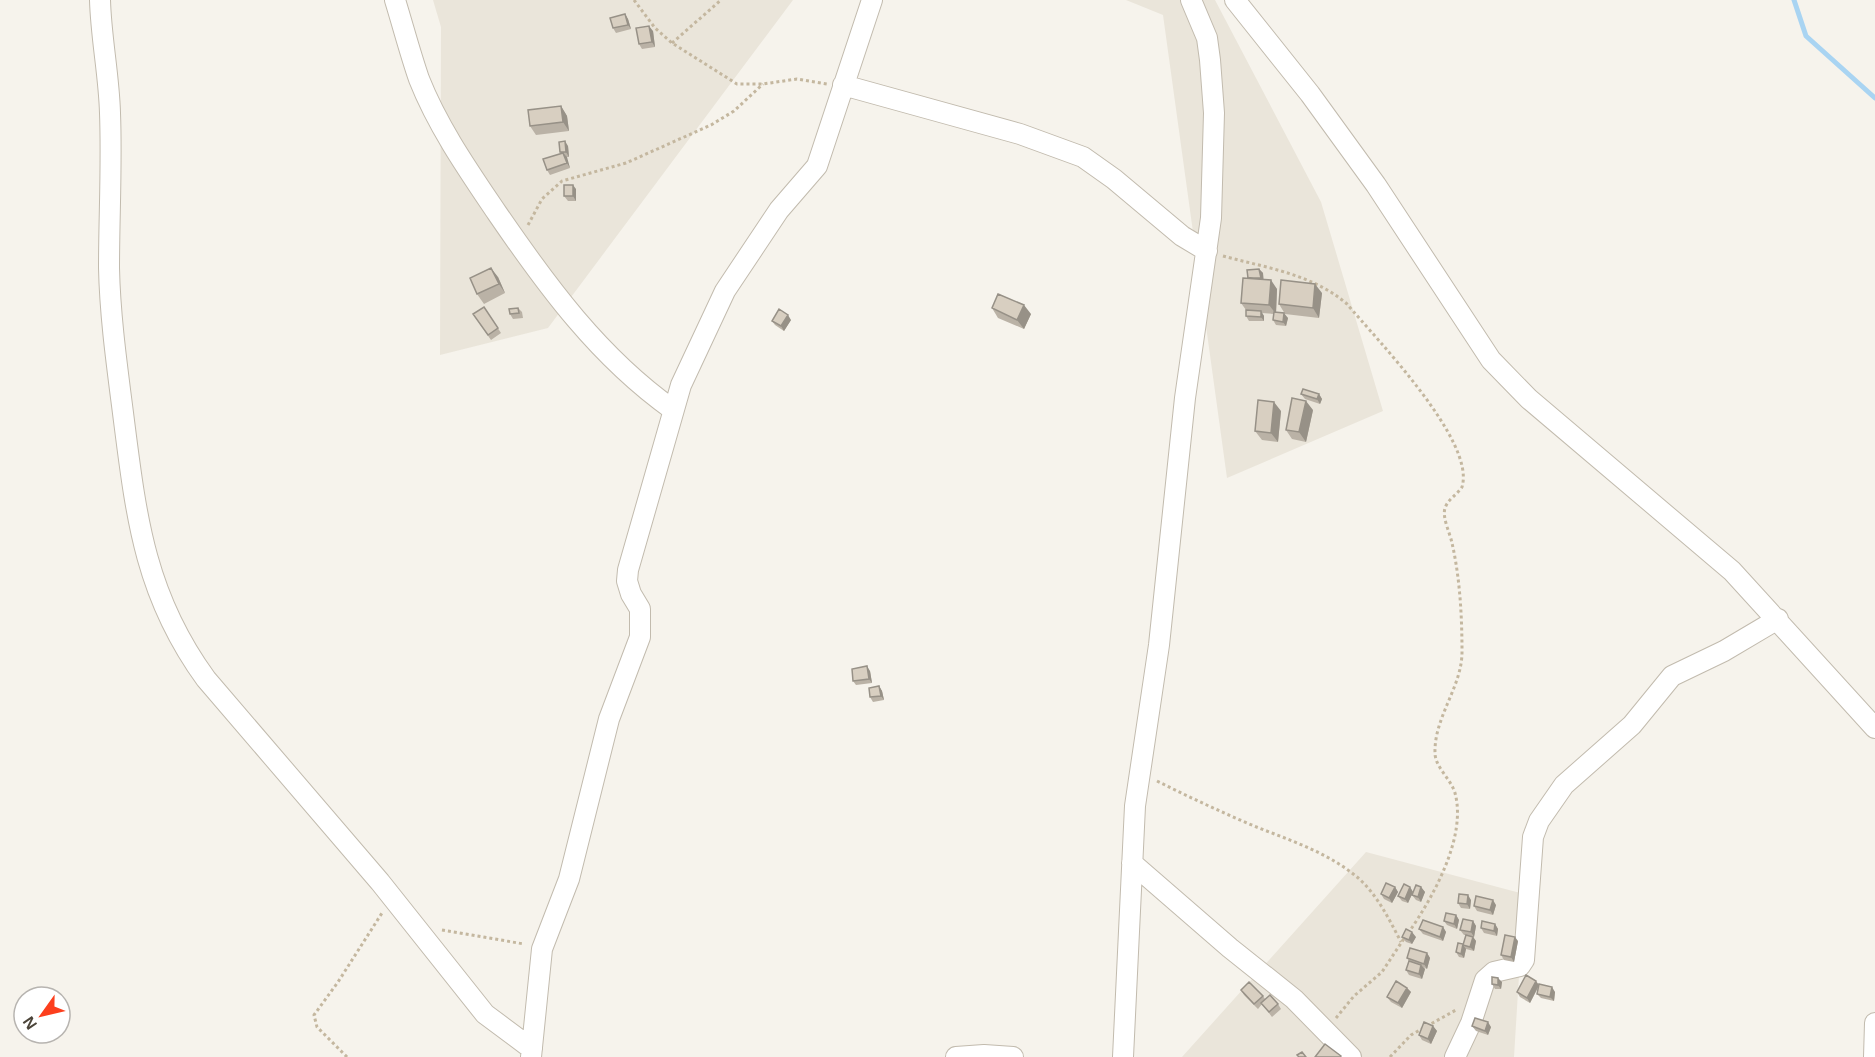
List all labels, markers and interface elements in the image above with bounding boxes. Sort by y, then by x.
north arrow [12,985,72,1045]
text: N [20,1014,40,1033]

